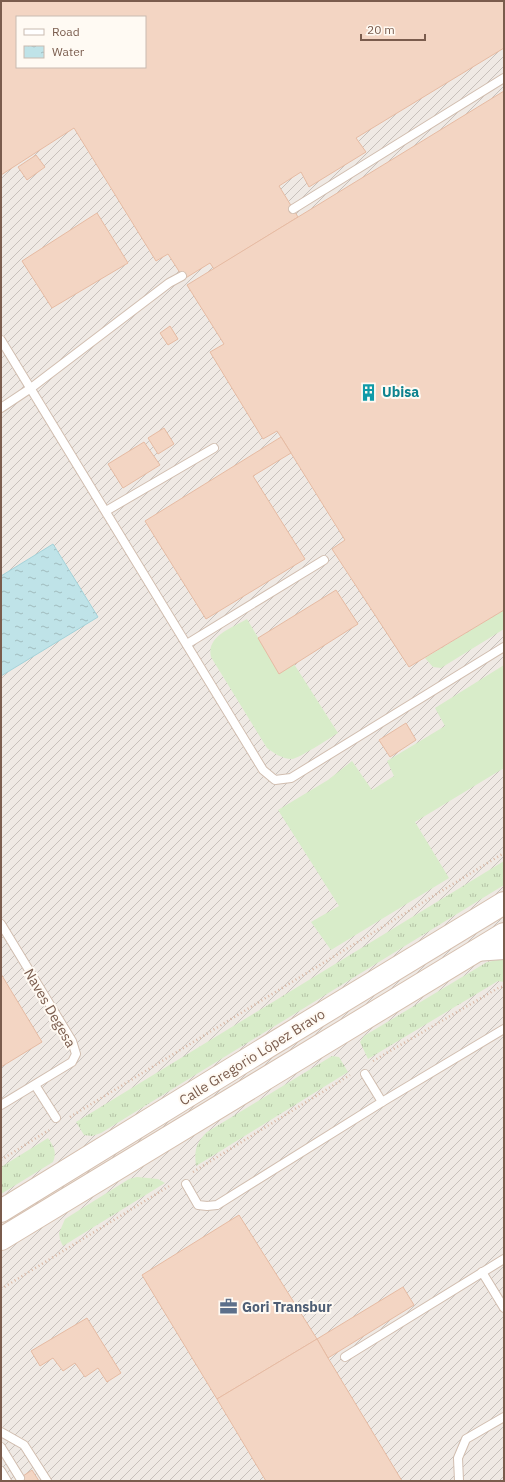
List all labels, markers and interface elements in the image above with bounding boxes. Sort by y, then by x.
legend [16,16,146,68]
scale bar [361,16,425,42]
text: 20 m [367,22,395,37]
text: Road [52,24,80,39]
text: Water [52,44,85,59]
building icon: Ubisa [359,382,379,402]
place label: Ubisa [382,383,419,401]
street label: Naves Degesa [20,965,80,1051]
street label: Calle Gregorio López Bravo [176,1005,328,1109]
office icon: Gori Transbur [219,1297,239,1317]
place label: Gori Transbur [242,1298,332,1316]

